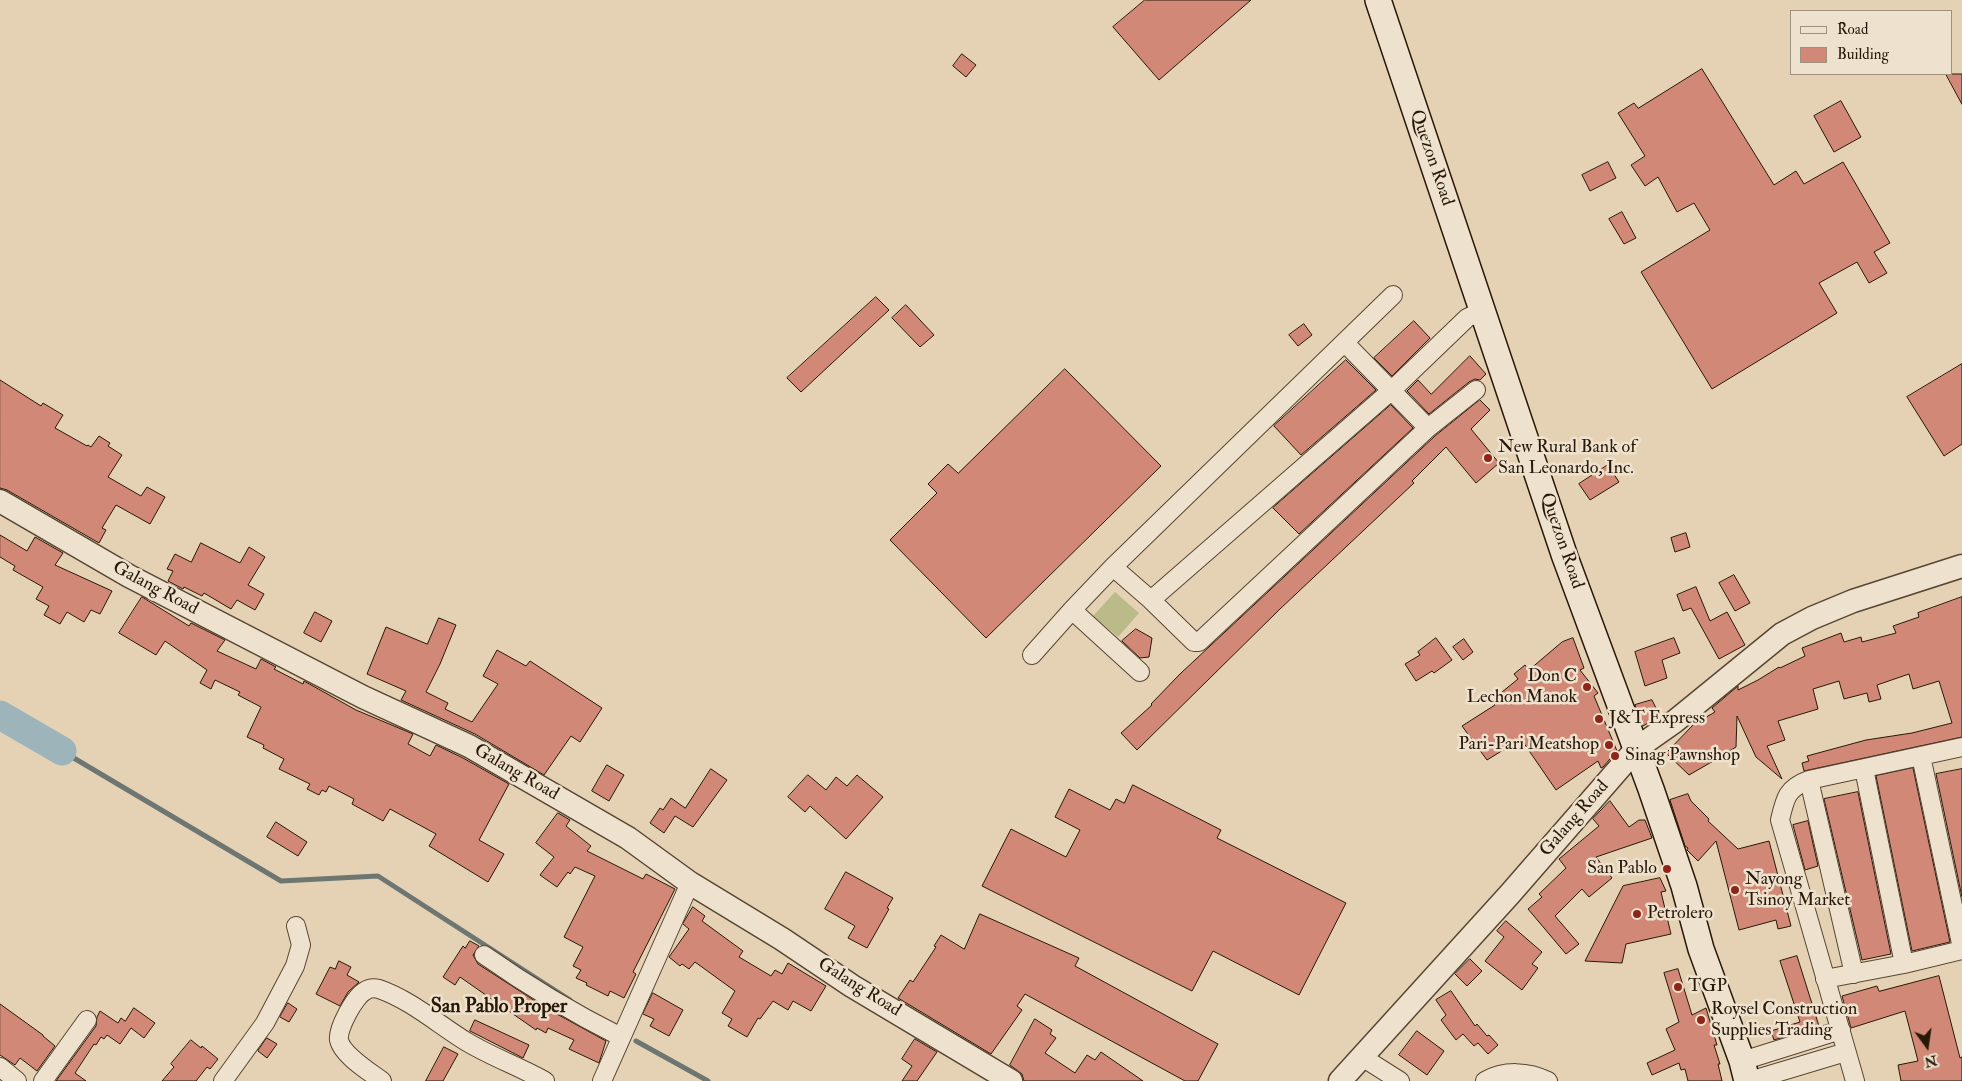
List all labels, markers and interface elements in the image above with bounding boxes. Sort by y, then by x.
legend [1790,10,1952,75]
text: Road [1837,20,1868,39]
text: Building [1837,45,1889,64]
street label: Quezon Road [1404,107,1458,209]
place label: New Rural Bank of San Leonardo, Inc. [1498,437,1636,479]
marker: New Rural Bank of San Leonardo, Inc. [1482,452,1494,464]
street label: Quezon Road [1534,490,1588,592]
street label: Galang Road [108,557,202,621]
place label: Don C Lechon Manok [1467,666,1577,709]
marker: Don C Lechon Manok [1581,681,1593,693]
place label: J&T Express [1609,708,1705,730]
marker: J&T Express [1593,713,1605,725]
place label: Pari-Pari Meatshop [1458,734,1599,756]
marker: Pari-Pari Meatshop [1603,739,1615,751]
street label: Galang Road [470,740,562,806]
place label: Sinag Pawnshop [1625,745,1740,767]
marker: Sinag Pawnshop [1609,750,1621,762]
street label: Galang Road [1536,776,1614,862]
place label: San Pablo [1587,858,1657,880]
marker: San Pablo [1661,863,1673,875]
place label: Nayong Tsinoy Market [1745,869,1850,912]
marker: Nayong Tsinoy Market [1729,884,1741,896]
place label: Petrolero [1647,903,1713,925]
marker: Petrolero [1631,908,1643,920]
street label: Galang Road [813,954,905,1022]
place label: TGP [1688,976,1727,998]
marker: TGP [1672,981,1684,993]
district label: San Pablo Proper [431,996,567,1020]
place label: Roysel Construction Supplies Trading [1711,999,1857,1042]
marker: Roysel Construction Supplies Trading [1695,1014,1707,1026]
north arrow [1902,1021,1952,1071]
text: N [1923,1051,1939,1071]

